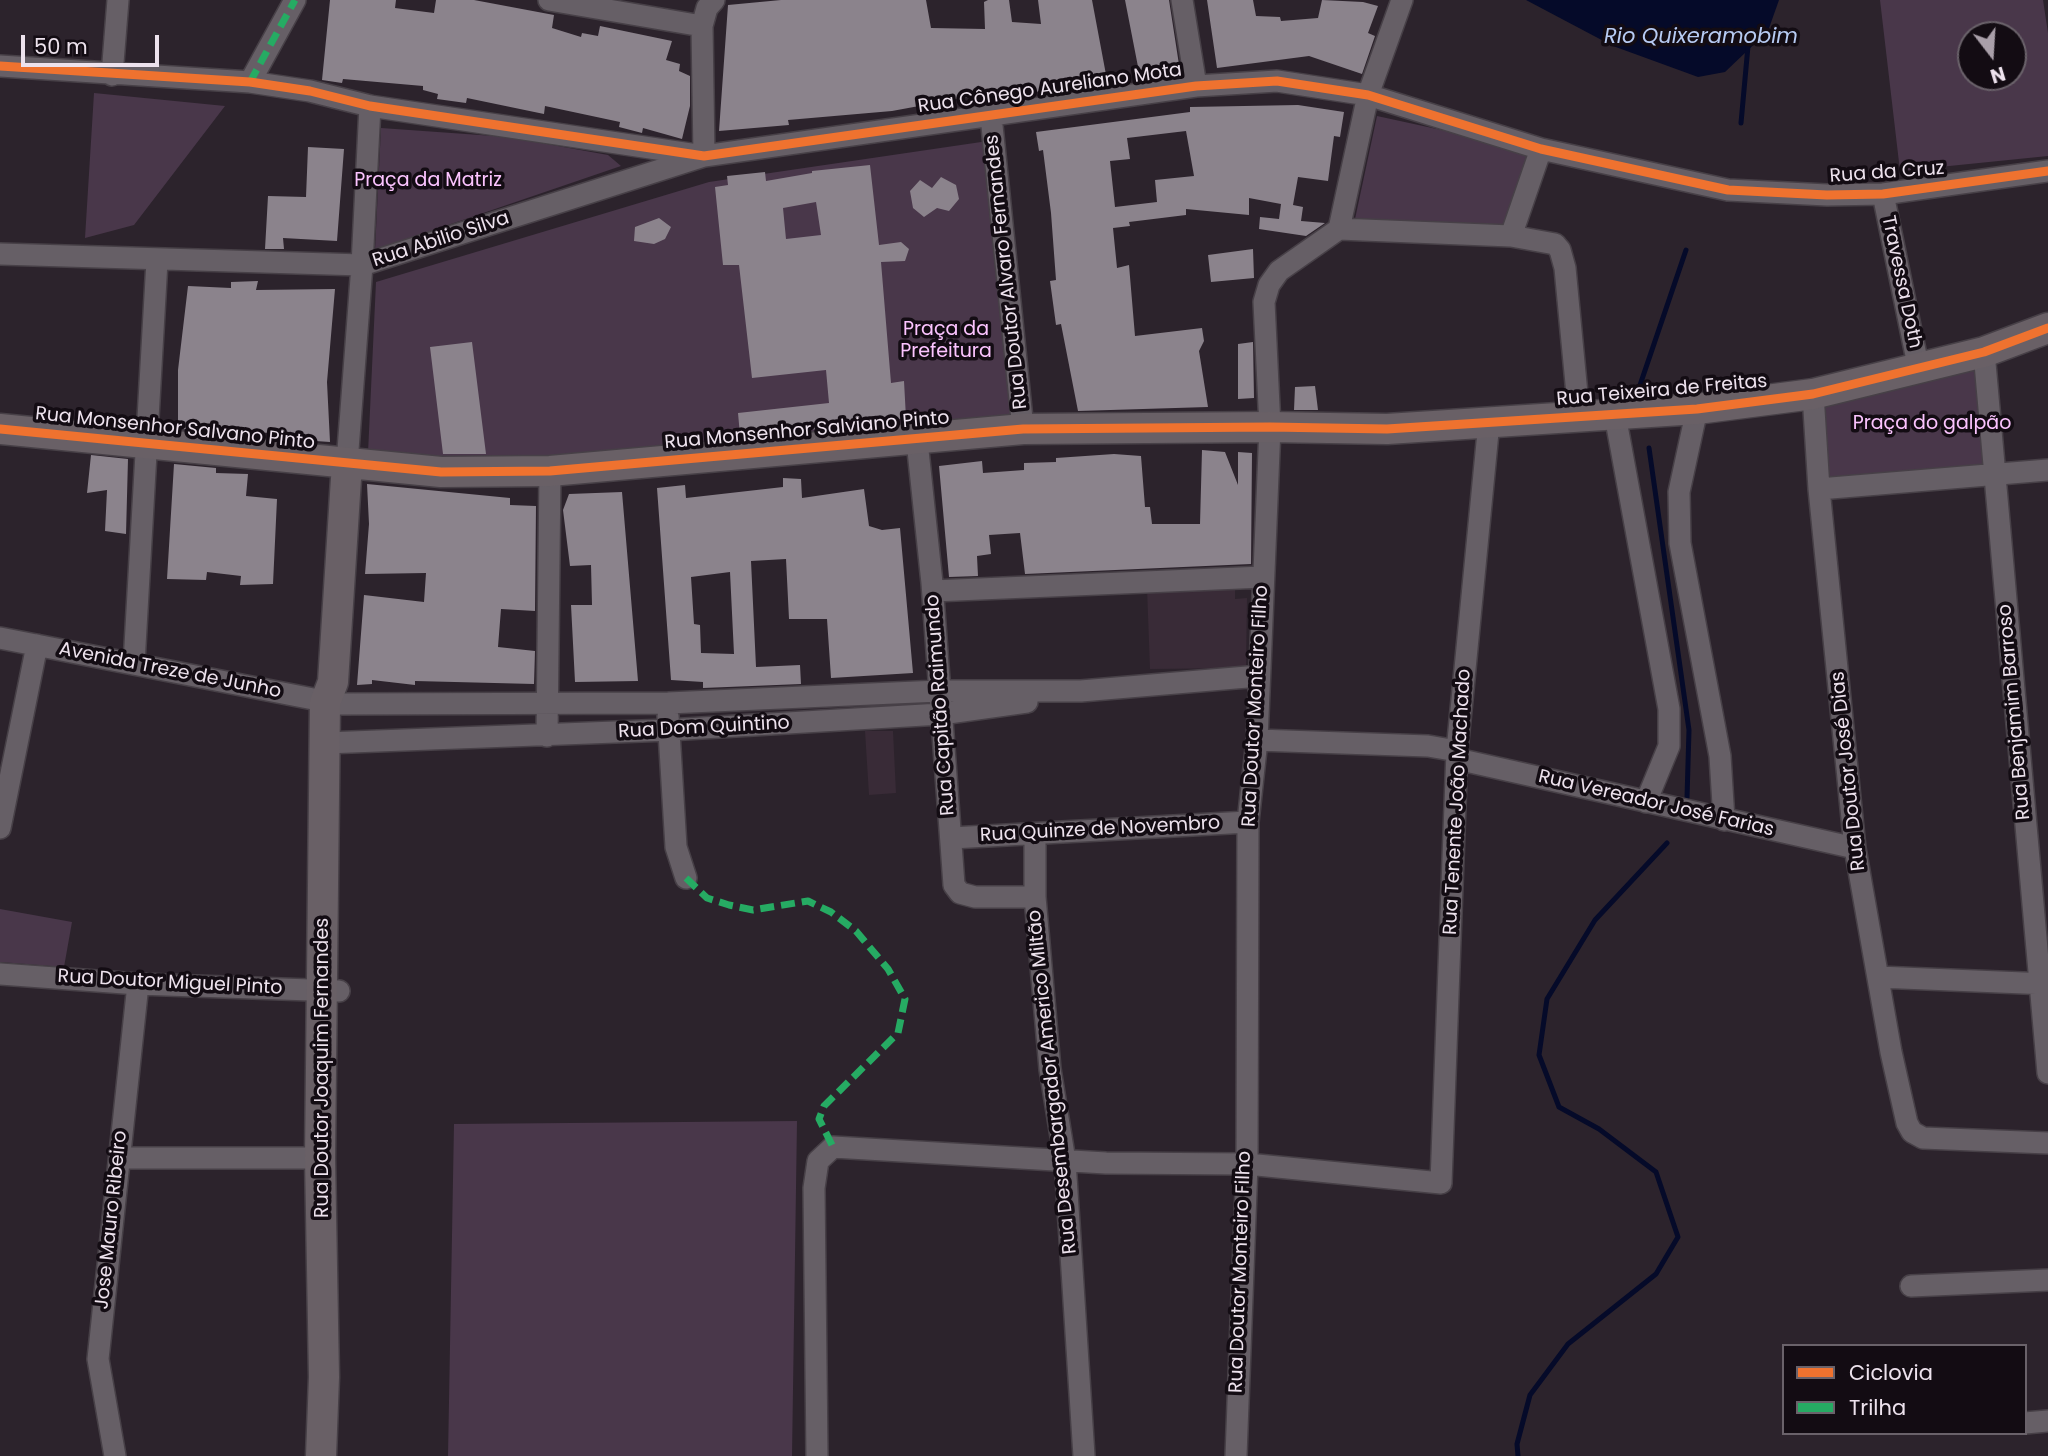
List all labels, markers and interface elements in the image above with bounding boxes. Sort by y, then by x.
scale bar [24,21,163,65]
north arrow [1957,21,2027,91]
water label: Rio Quixeramobim [1604,25,1798,51]
text: 50 m [34,32,88,61]
street label: Rua Cônego Aureliano Mota [917,59,1183,119]
text: N [1987,60,2008,90]
street label: Rua Doutor Alvaro Fernandes [981,134,1033,410]
street label: Rua da Cruz [1829,158,1945,188]
park label: Praça da Matriz [354,170,502,192]
street label: Rua Abilio Silva [370,207,512,273]
street label: Travessa Doth [1876,214,1926,350]
park label: Praça da Prefeitura [900,319,992,363]
street label: Rua Teixeira de Freitas [1556,370,1768,412]
street label: Rua Monsenhor Salvano Pinto [34,403,316,455]
street label: Rua Monsenhor Salviano Pinto [664,407,950,455]
park label: Praça do galpão [1853,413,2011,435]
street label: Rua Doutor Monteiro Filho [1238,584,1274,828]
street label: Rua Capitão Raimundo [922,594,960,816]
street label: Rua Benjamim Barroso [1994,603,2036,821]
street label: Avenida Treze de Junho [57,638,283,704]
street label: Rua Tenente João Machado [1440,668,1476,936]
street label: Rua Doutor José Dias [1827,670,1871,872]
street label: Rua Dom Quintino [618,712,790,744]
street label: Rua Vereador José Farias [1536,766,1776,842]
street label: Rua Quinze de Novembro [979,812,1221,848]
street label: Rua Desembargador Americo Miltão [1024,909,1082,1255]
street label: Rua Doutor Joaquim Fernandes [312,918,334,1218]
street label: Rua Doutor Miguel Pinto [57,966,283,1000]
street label: Jose Mauro Ribeiro [91,1130,133,1310]
street label: Rua Doutor Monteiro Filho [1225,1151,1257,1393]
legend [1782,1344,2027,1435]
text: Ciclovia [1849,1358,1933,1387]
text: Trilha [1849,1393,1906,1422]

